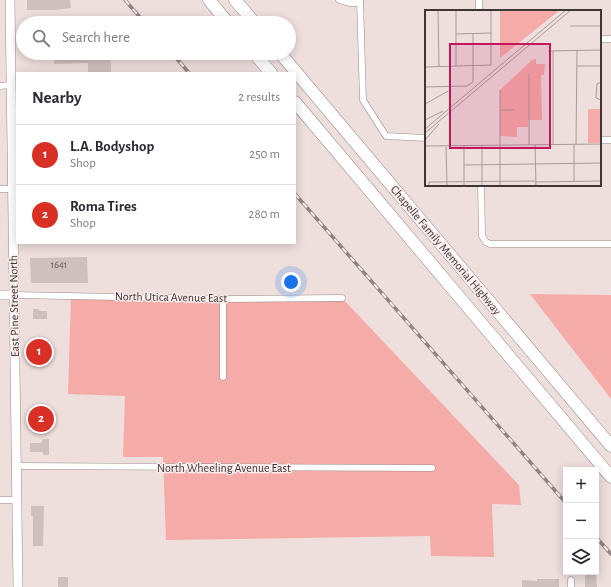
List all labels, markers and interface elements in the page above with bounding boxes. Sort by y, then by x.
inset map [425,10,601,186]
search box [16,16,296,60]
icon: search [30,27,52,49]
text: Search here [62,30,130,45]
text: Nearby [32,89,82,106]
text: 2 results [238,91,280,104]
text: L.A. Bodyshop [70,139,154,154]
text: 1 [43,148,47,161]
text: 250 m [249,148,280,161]
text: Shop [70,157,96,170]
street label: Chapelle Family Memorial Highway [388,183,504,318]
text: Roma Tires [70,199,137,214]
text: 2 [42,208,48,221]
text: 280 m [249,208,280,221]
text: Shop [70,217,96,230]
street label: East Pine Street North [7,255,21,357]
house number: 1641 [51,260,67,270]
your location [281,272,301,292]
street label: North Utica Avenue East [115,290,227,304]
pin: 1 [26,337,52,367]
pin: 2 [28,404,54,434]
street label: North Wheeling Avenue East [157,462,291,474]
map controls [563,467,599,575]
button: + [563,467,599,503]
button: − [563,503,599,539]
button: layers [563,539,599,575]

